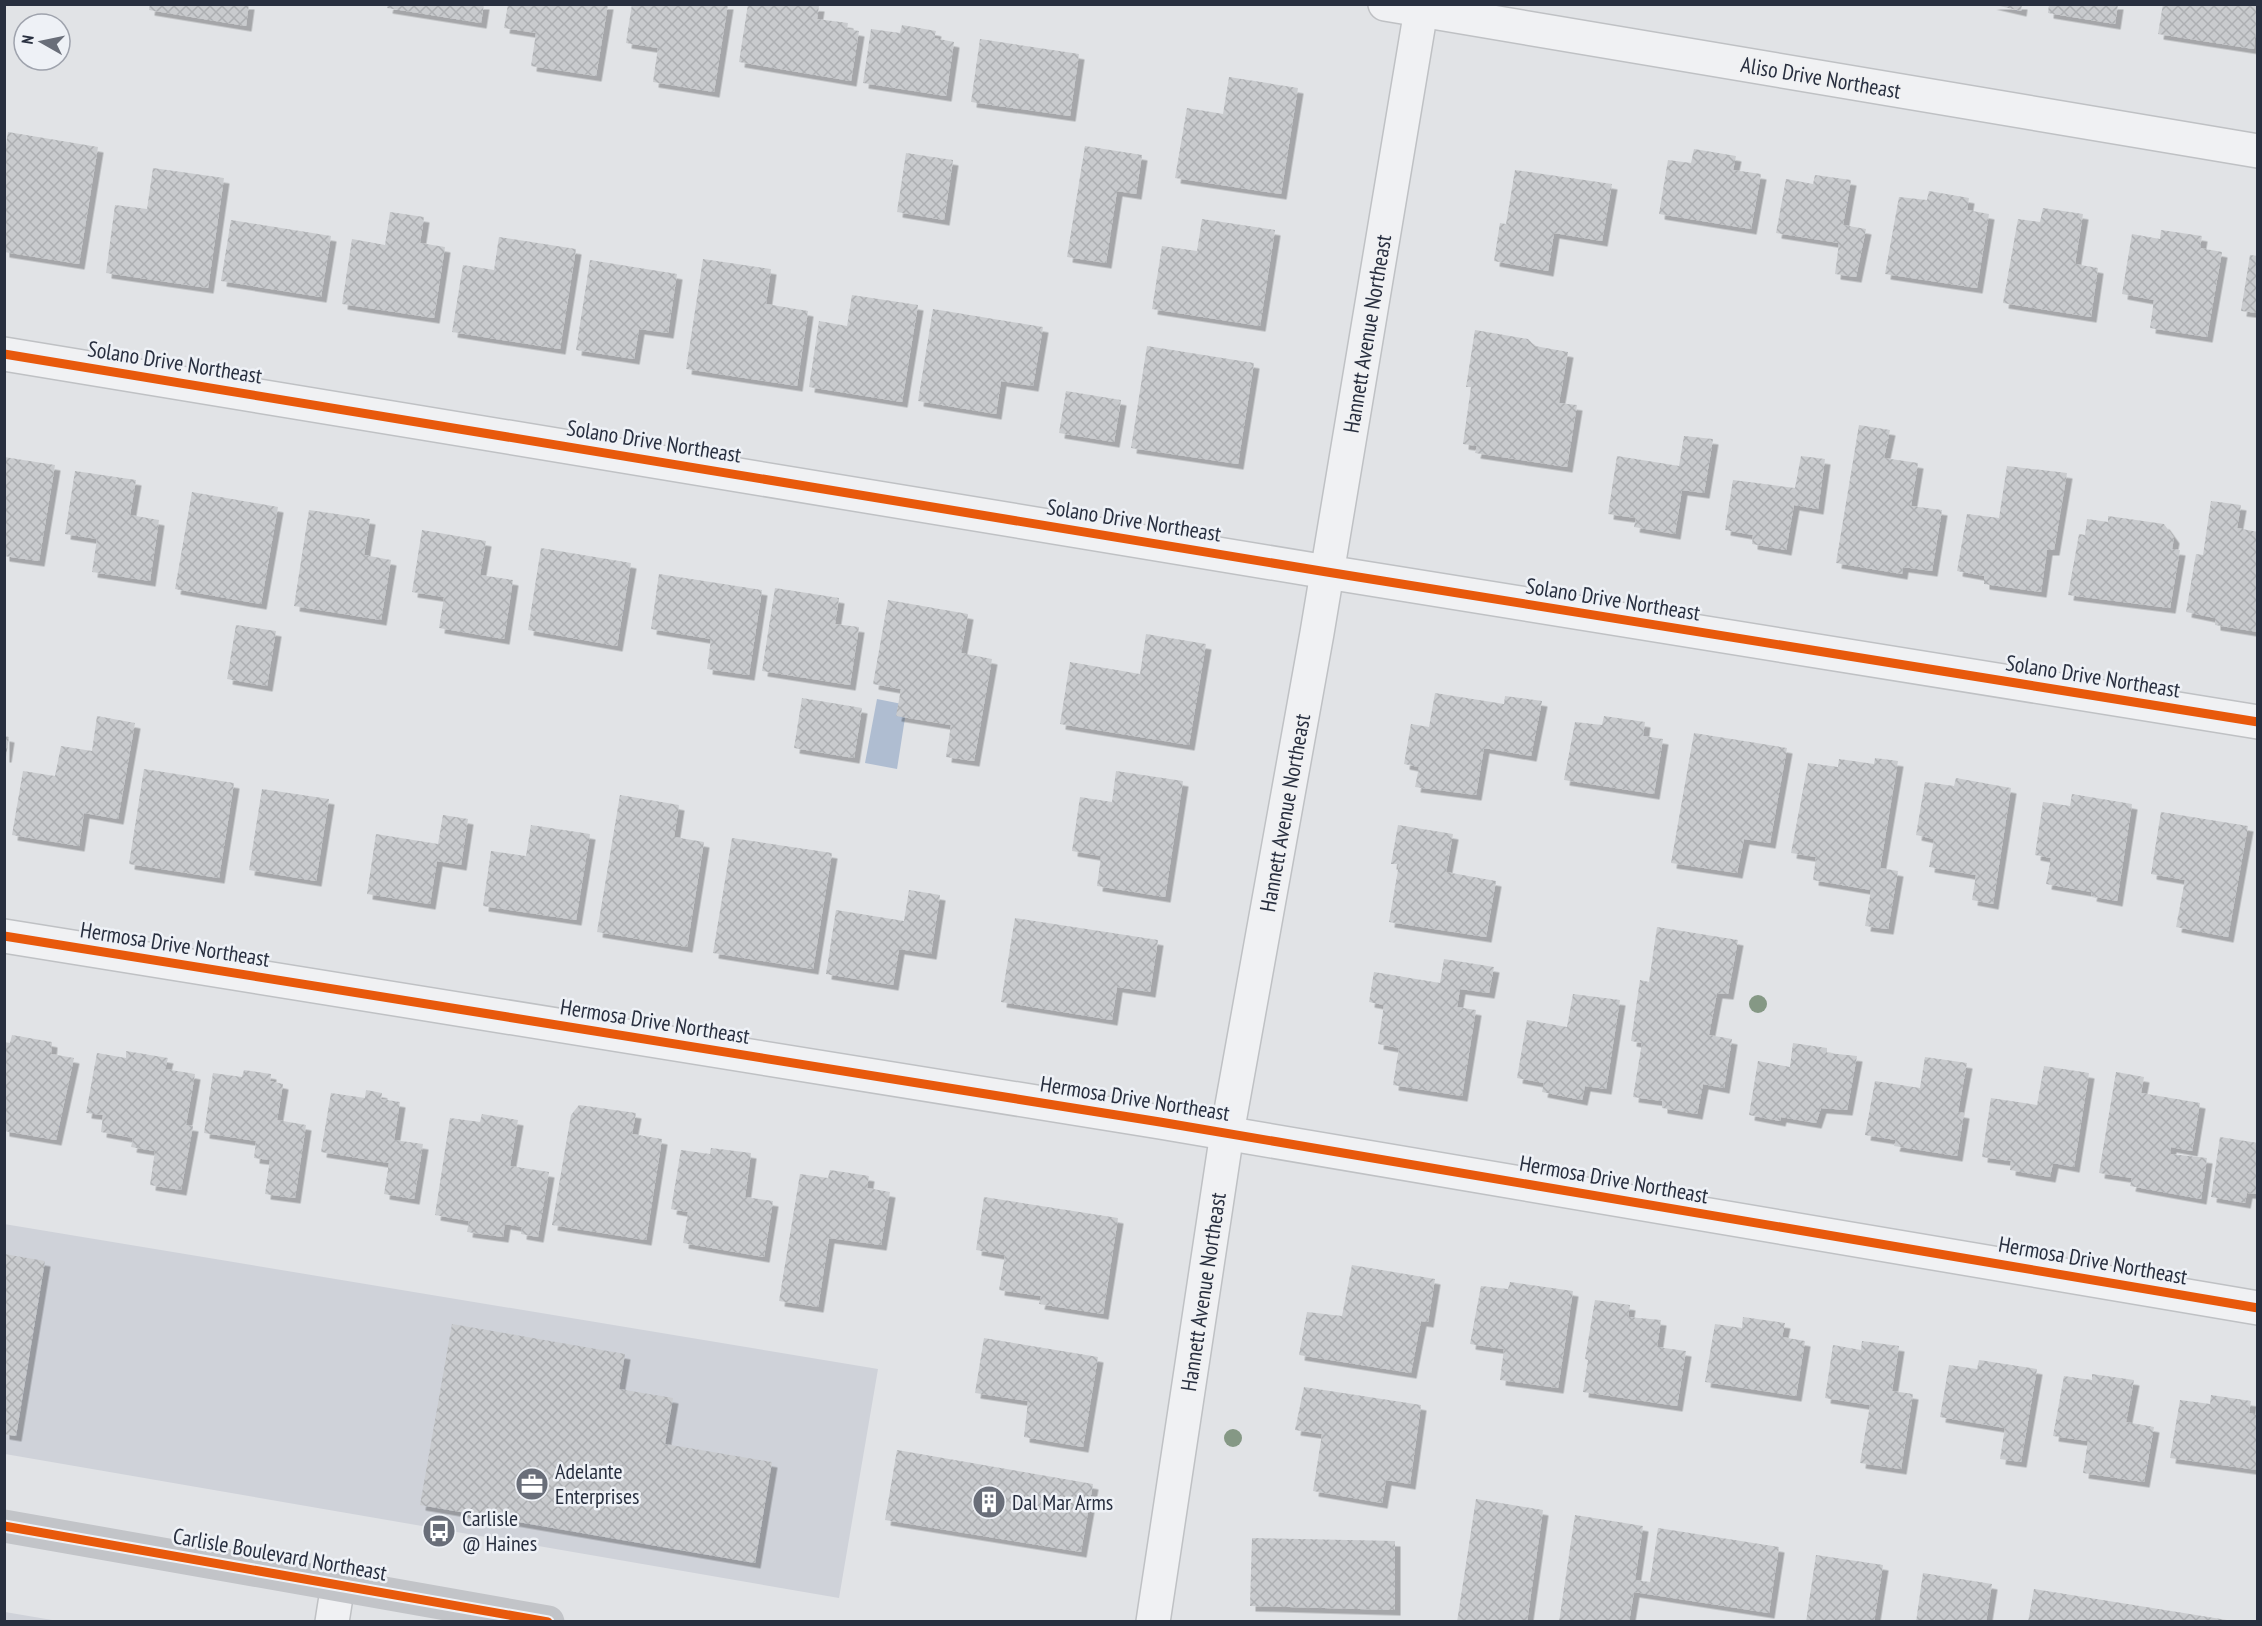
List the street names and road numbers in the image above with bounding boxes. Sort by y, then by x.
street label: Aliso Drive Northeast [1739,50,1903,105]
street label: Hannett Avenue Northeast [1337,232,1397,435]
street label: Solano Drive Northeast [86,334,264,390]
street label: Solano Drive Northeast [565,413,743,469]
street label: Solano Drive Northeast [1045,492,1223,548]
street label: Solano Drive Northeast [1524,571,1702,627]
street label: Solano Drive Northeast [2004,648,2182,704]
street label: Hannett Avenue Northeast [1253,711,1316,914]
street label: Hermosa Drive Northeast [78,915,272,973]
street label: Hermosa Drive Northeast [558,992,752,1050]
street label: Hermosa Drive Northeast [1038,1069,1232,1127]
street label: Hermosa Drive Northeast [1517,1149,1711,1209]
street label: Hannett Avenue Northeast [1174,1190,1232,1393]
street label: Hermosa Drive Northeast [1996,1230,2190,1290]
street label: Carlisle Boulevard Northeast [171,1521,389,1587]

